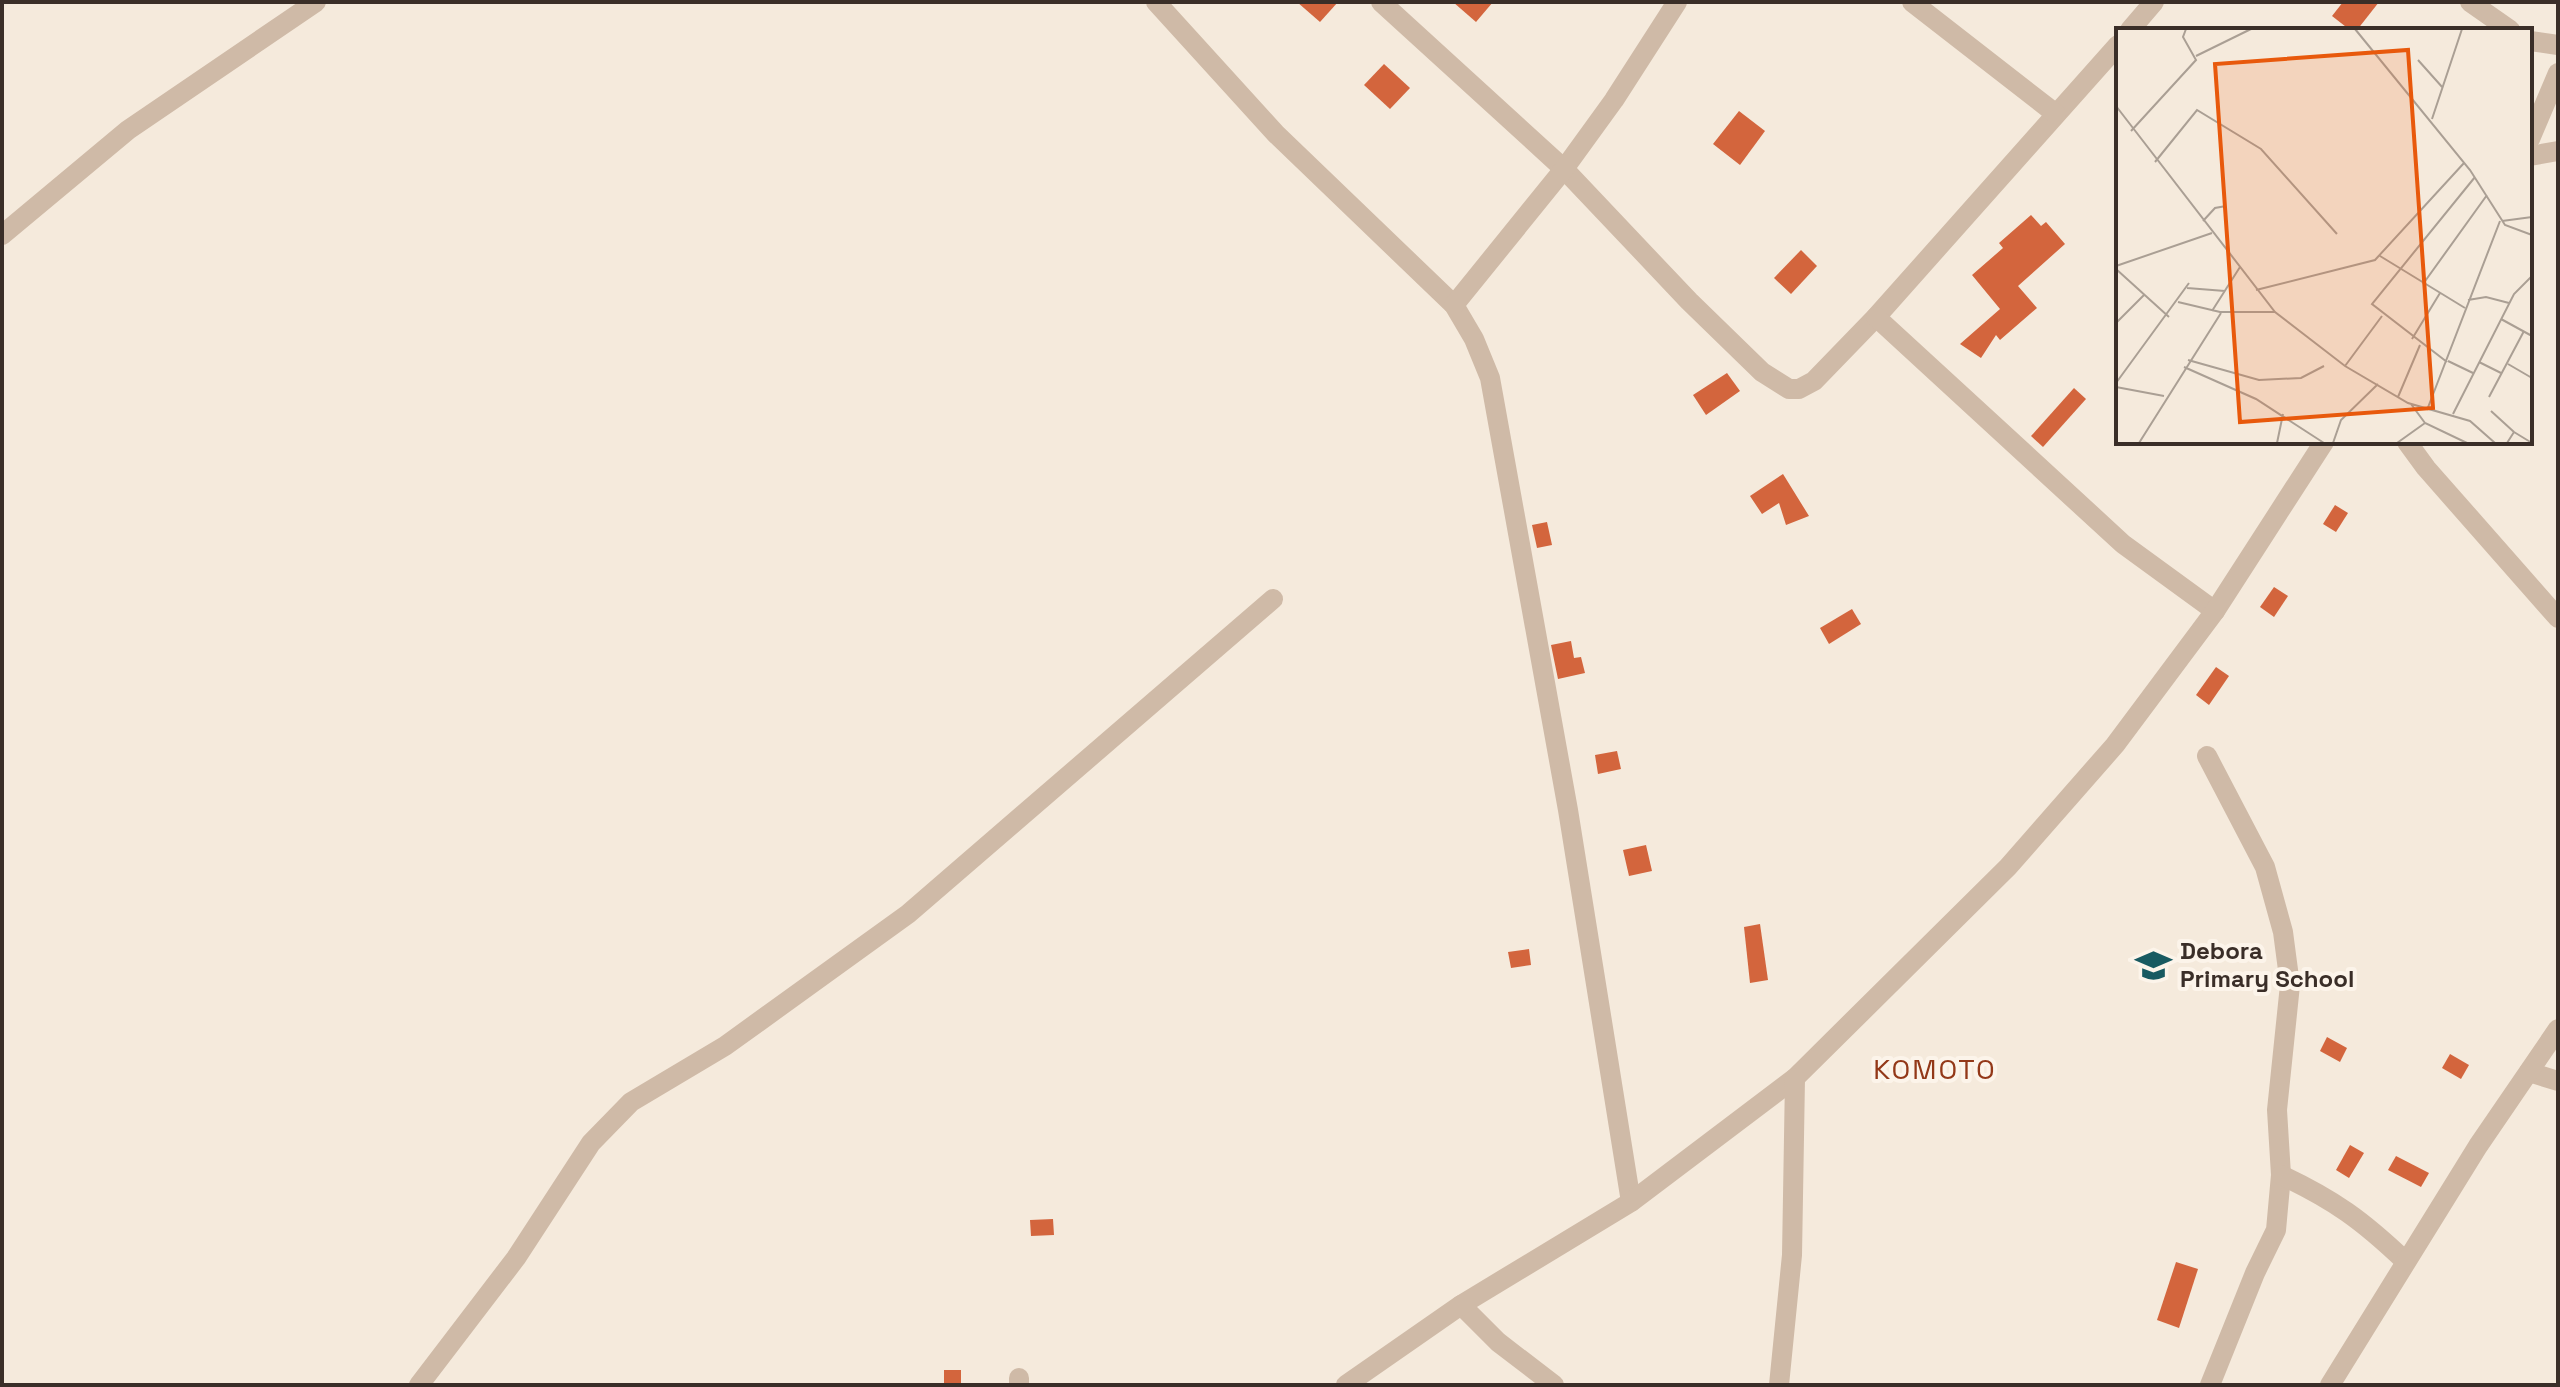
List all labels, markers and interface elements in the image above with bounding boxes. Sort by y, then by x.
inset map [2116,28,2532,444]
place label: Debora Primary School [2180,935,2354,994]
school or university icon: Debora Primary School [2135,946,2173,984]
district label: KOMOTO [1873,1051,1997,1087]

